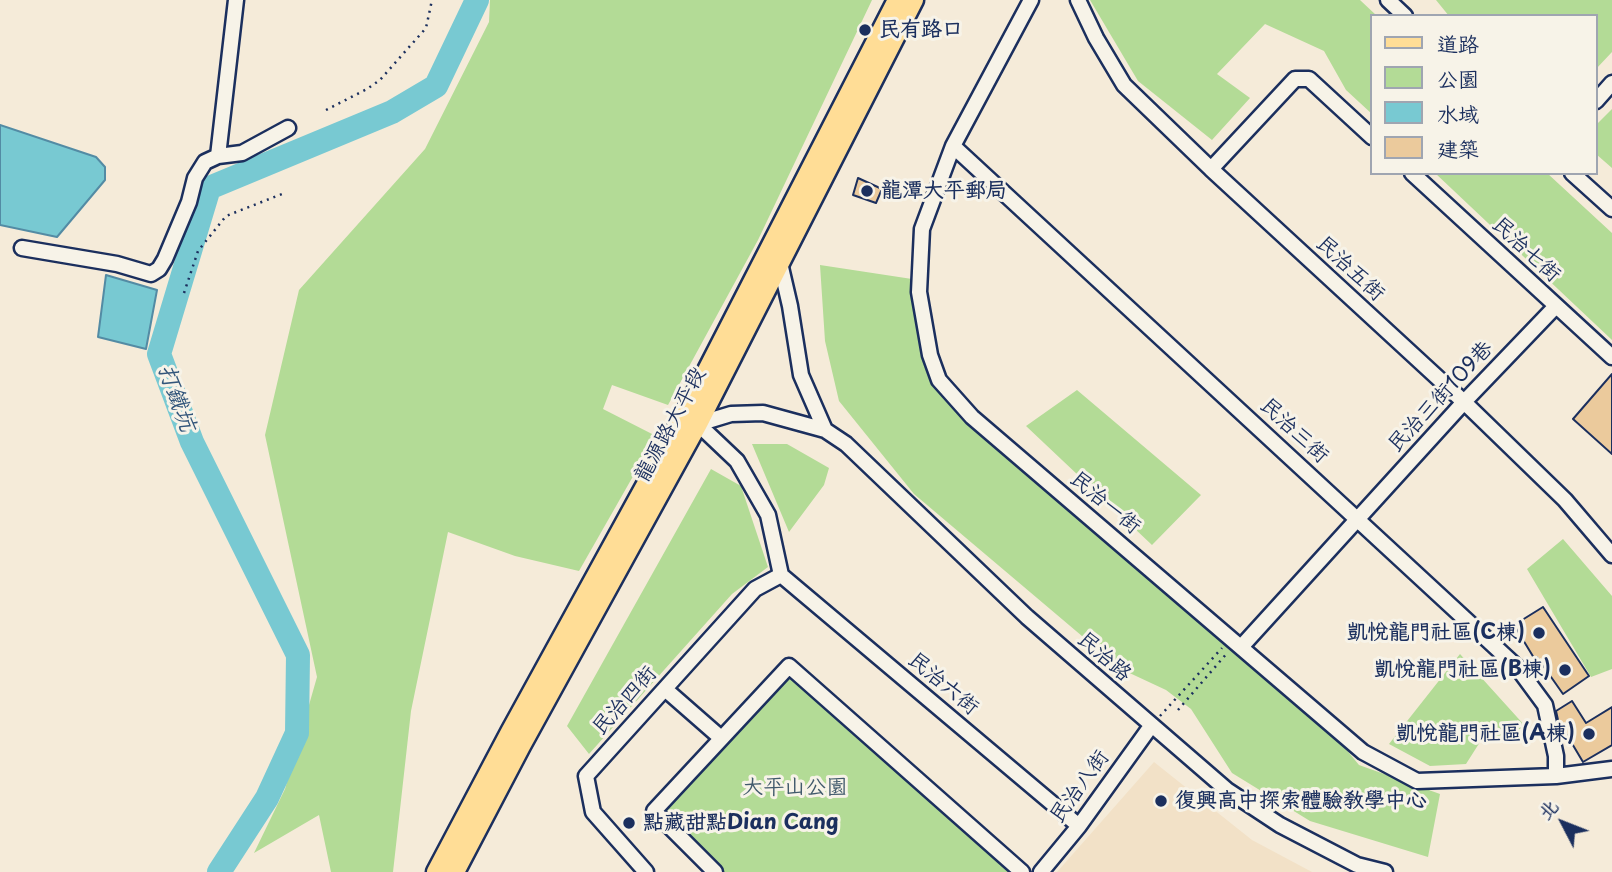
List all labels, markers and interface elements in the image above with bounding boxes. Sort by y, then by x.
legend [1370,14,1598,175]
place label: 民有路口 [879,17,963,43]
marker: 民有路口 [857,22,873,38]
text: 道路 [1437,27,1479,59]
text: 公園 [1437,62,1479,94]
text: 水域 [1437,97,1479,129]
text: 建築 [1437,132,1479,164]
place label: 龍潭大平郵局 [881,178,1007,204]
marker: 龍潭大平郵局 [859,183,875,199]
street label: 民治七街 [1487,212,1565,288]
street label: 民治五街 [1311,231,1389,307]
street label: 民治三街109巷 [1383,336,1499,458]
water label: 打鐵坑 [151,361,201,435]
street label: 龍源路大平段 [630,363,712,487]
street label: 民治三街 [1255,393,1333,469]
street label: 民治一街 [1065,466,1145,540]
place label: 凱悅龍門社區(C棟) [1346,620,1525,646]
marker: 凱悅龍門社區(C棟) [1531,625,1547,641]
street label: 民治路 [1072,627,1136,687]
street label: 民治六街 [903,647,983,721]
place label: 凱悅龍門社區(B棟) [1374,657,1551,683]
street label: 民治四街 [588,661,662,741]
marker: 凱悅龍門社區(B棟) [1557,662,1573,678]
place label: 凱悅龍門社區(A棟) [1396,721,1575,747]
marker: 凱悅龍門社區(A棟) [1581,726,1597,742]
street label: 民治八街 [1045,746,1115,828]
park label: 大平山公園 [743,775,847,801]
place label: 復興高中探索體驗教學中心 [1175,788,1427,814]
north arrow [1528,788,1598,858]
marker: 復興高中探索體驗教學中心 [1153,793,1169,809]
text: 北 [1531,793,1564,825]
place label: 點藏甜點Dian Cang [643,810,839,836]
marker: 點藏甜點Dian Cang [621,815,637,831]

